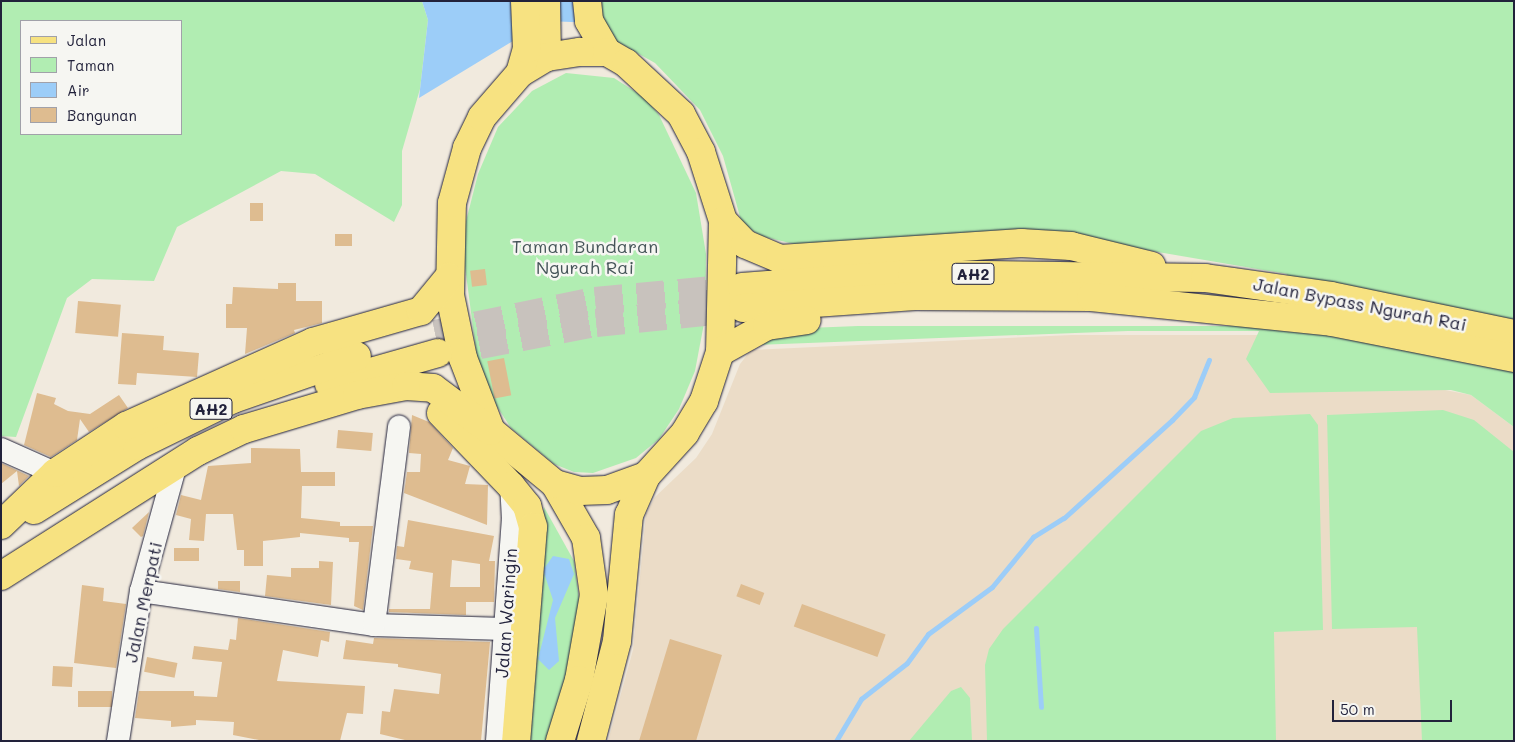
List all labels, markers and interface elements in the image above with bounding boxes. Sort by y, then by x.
legend [20,20,182,135]
text: Jalan [67,30,106,50]
text: Taman [67,55,114,75]
text: Air [67,80,90,100]
text: Bangunan [67,105,137,125]
park label: Taman Bundaran Ngurah Rai [512,236,658,278]
road number: AH2 [950,260,996,288]
street label: Jalan Bypass Ngurah Rai [1252,273,1468,335]
road number: AH2 [188,396,234,422]
street label: Jalan Merpati [120,540,166,664]
street label: Jalan Waringin [491,547,521,679]
scale bar [1335,690,1455,722]
text: 50 m [1340,699,1375,719]

